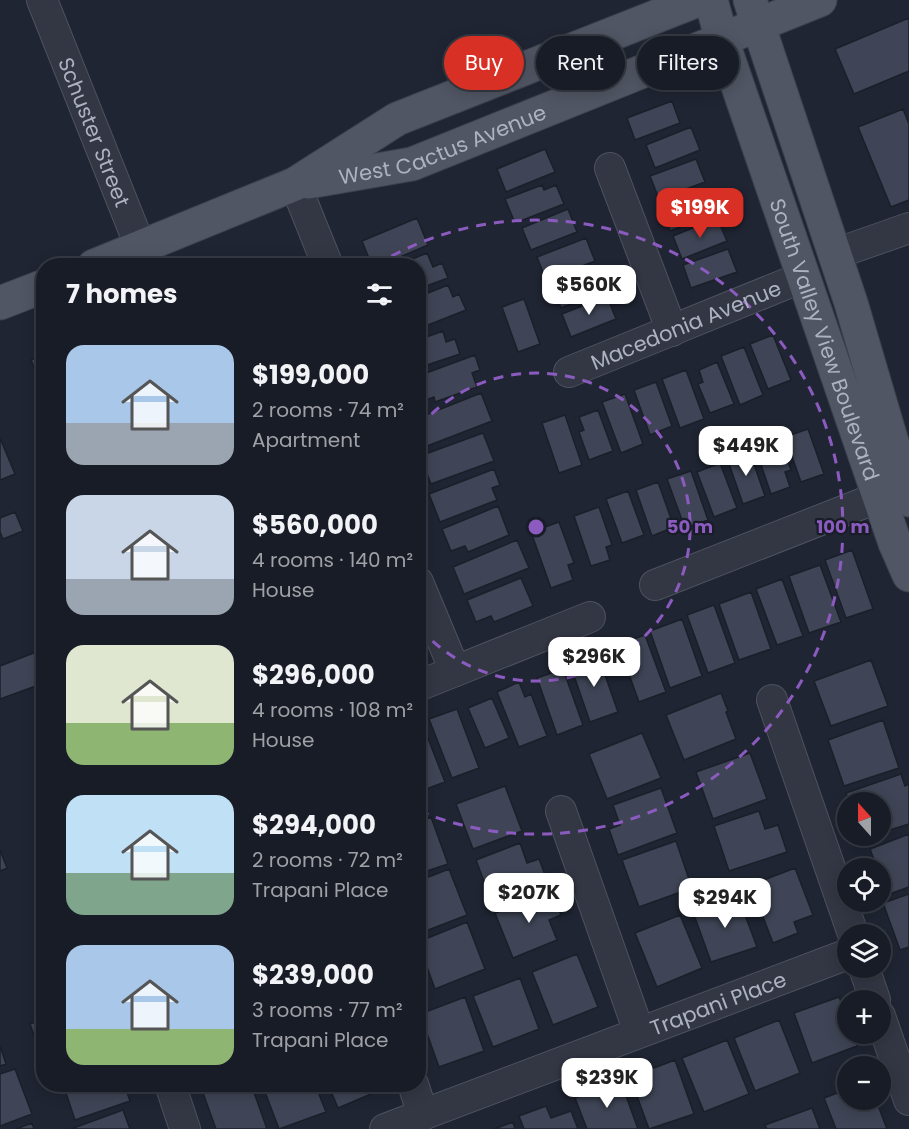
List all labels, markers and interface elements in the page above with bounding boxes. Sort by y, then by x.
chip: Buy [444,36,524,90]
chip: Rent [536,36,625,90]
chip: Filters [637,36,739,90]
street label: Schuster Street [52,53,137,211]
street label: West Cactus Avenue [336,97,550,191]
pin: $199K [658,188,742,239]
text: $199K [670,193,730,221]
street label: South Valley View Boulevard [763,194,887,484]
pin: $560K [547,265,631,316]
text: $560K [556,270,622,298]
street label: Macedonia Avenue [586,273,785,376]
text: 7 homes [66,276,178,312]
icon: filters [363,278,396,311]
text: $199,000 [252,357,369,393]
icon: home [114,369,186,441]
text: 2 rooms · 74 m² [252,396,404,424]
text: Apartment [252,426,360,454]
pin: $449K [704,426,788,477]
text: $449K [713,431,779,459]
text: $560,000 [252,507,378,543]
text: 50 m [667,514,713,539]
text: 100 m [816,514,870,539]
centre of rings [526,517,546,537]
icon: home [114,519,186,591]
text: 4 rooms · 140 m² [252,546,413,574]
text: House [252,576,314,604]
pin: $296K [552,637,636,688]
text: $296K [562,642,626,670]
text: $296,000 [252,657,375,693]
icon: home [114,669,186,741]
text: 4 rooms · 108 m² [252,696,413,724]
text: House [252,726,314,754]
north arrow [837,792,891,846]
map controls [837,792,891,1110]
text: $294,000 [252,807,376,843]
icon: home [114,819,186,891]
text: 2 rooms · 72 m² [252,846,403,874]
button: locate [837,858,891,912]
pin: $207K [487,873,571,924]
text: Trapani Place [252,876,388,904]
text: $207K [498,878,560,906]
pin: $294K [683,878,767,929]
text: $294K [693,883,757,911]
button: layers [837,924,891,978]
text: $239,000 [252,957,374,993]
street label: Trapani Place [646,964,790,1042]
icon: home [114,969,186,1041]
button: + [837,990,891,1044]
text: 3 rooms · 77 m² [252,996,403,1024]
text: Trapani Place [252,1026,388,1054]
button: − [837,1056,891,1110]
pin: $239K [565,1058,649,1109]
text: $239K [576,1063,638,1091]

